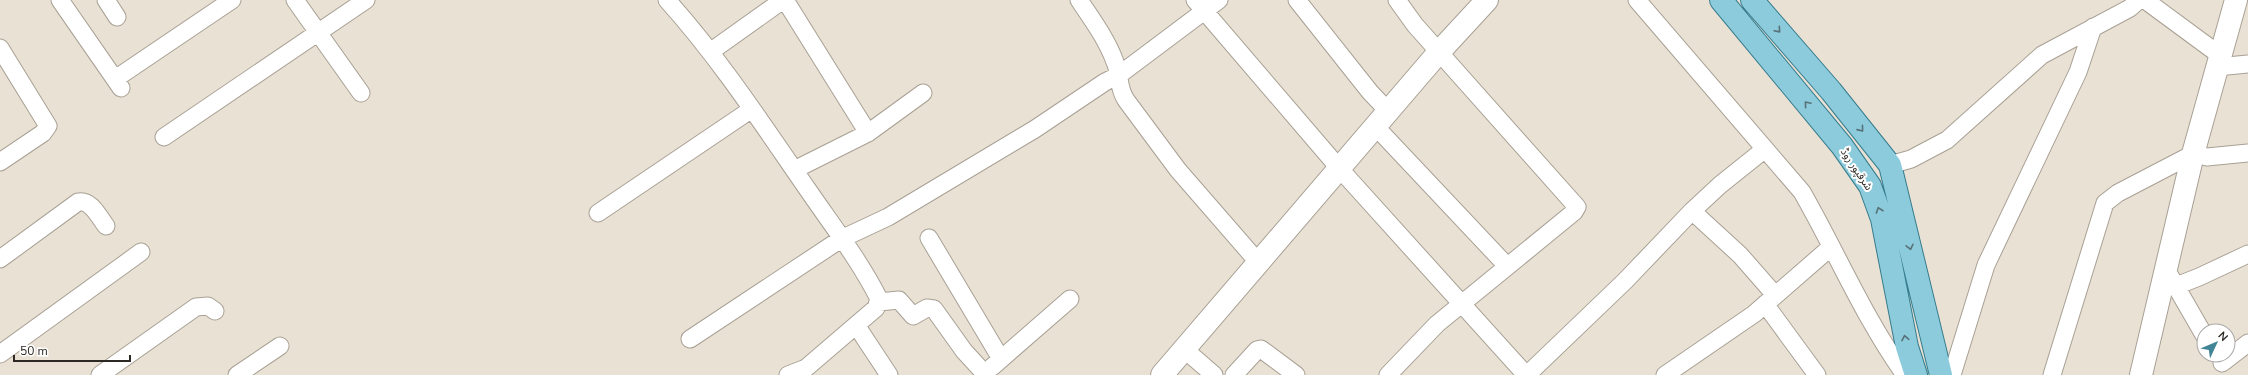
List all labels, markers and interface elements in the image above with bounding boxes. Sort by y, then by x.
one-way arrow [1773,25,1780,32]
one-way arrow [1804,101,1811,108]
one-way arrow [1857,125,1864,132]
street label: شرقپور روڈ [1837,145,1876,194]
one-way arrow [1875,207,1884,214]
one-way arrow [1905,243,1913,250]
north arrow [2196,323,2236,363]
text: N [2215,328,2231,345]
one-way arrow [1901,335,1910,341]
scale bar [14,337,130,363]
text: 50 m [20,343,48,359]

